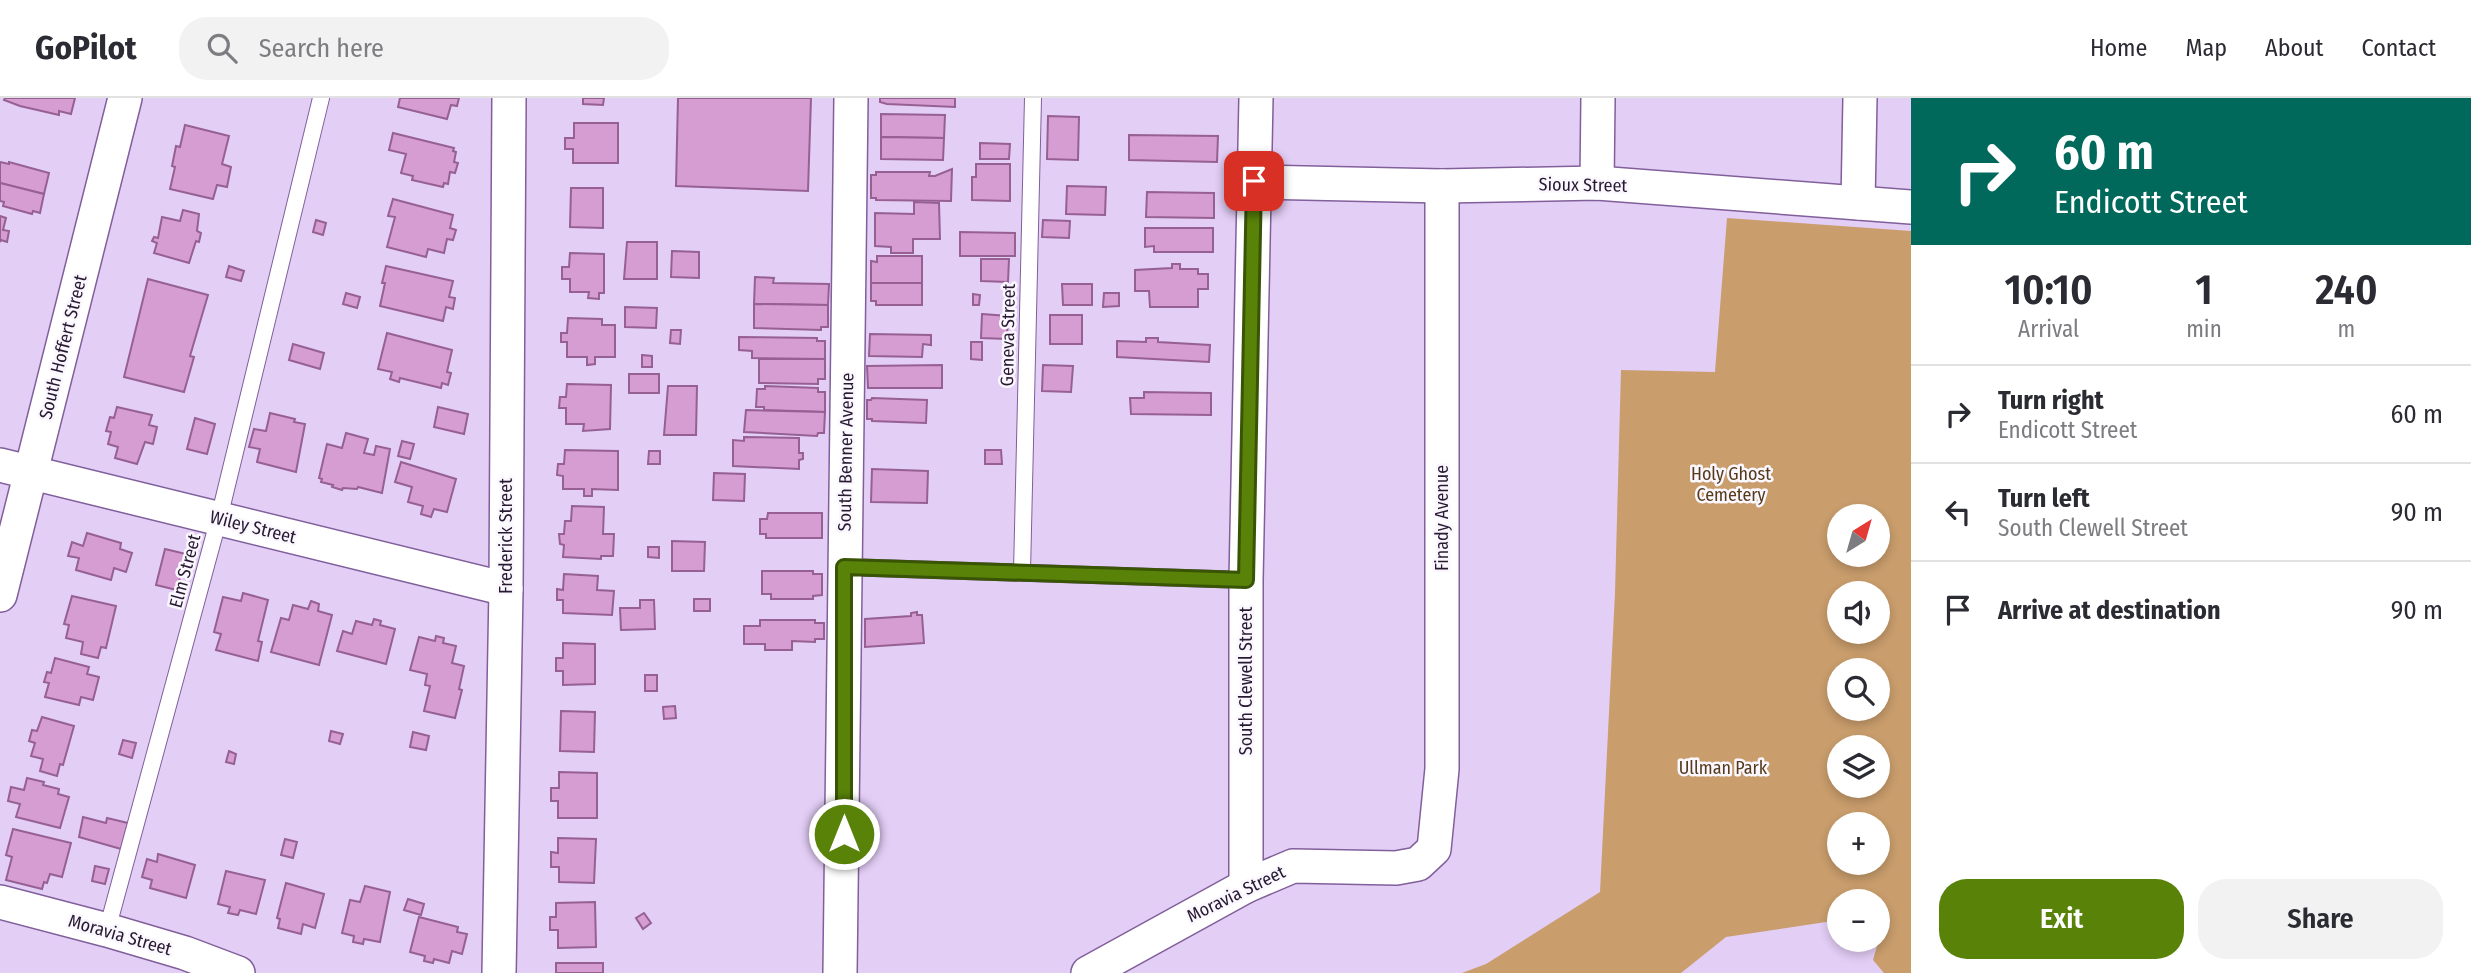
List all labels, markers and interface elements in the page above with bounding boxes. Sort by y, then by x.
search box [179,17,669,80]
text: GoPilot [35,28,137,68]
icon: search [203,29,241,67]
text: Search here [259,33,384,64]
text: Home [2090,34,2147,62]
text: Map [2185,34,2227,62]
text: About [2265,34,2323,62]
text: Contact [2361,34,2436,62]
text: 60 m [2054,123,2154,182]
icon: right [1939,126,2030,217]
pin [1224,151,1284,211]
icon: arrive [1235,162,1273,200]
street label: Sioux Street [1538,173,1628,197]
text: Endicott Street [2054,183,2248,221]
text: 10:10 [2004,265,2093,315]
text: 1 [2195,265,2213,315]
text: 240 [2315,265,2378,315]
street label: South Hoffert Street [34,272,92,422]
street label: Geneva Street [996,283,1020,386]
text: Arrival [2018,315,2079,343]
text: min [2186,315,2222,343]
text: m [2338,315,2355,343]
street label: South Benner Avenue [834,372,858,531]
text: Turn right [1998,385,2104,416]
icon: right [1939,395,1977,433]
text: 60 m [2390,399,2443,430]
text: Endicott Street [1998,416,2137,444]
park label: Holy Ghost Cemetery [1691,463,1771,506]
street label: Finady Avenue [1431,465,1453,571]
street label: Frederick Street [495,478,517,594]
text: Turn left [1998,483,2090,514]
icon: left [1939,493,1977,531]
text: 90 m [2391,497,2443,528]
north arrow [1827,504,1890,567]
map controls [1827,504,1890,952]
street label: Wiley Street [208,506,298,548]
text: South Clewell Street [1998,514,2188,542]
street label: Elm Street [165,532,205,610]
button: sound [1827,581,1890,644]
icon: arrive [1939,591,1977,629]
text: Arrive at destination [1998,595,2221,626]
text: 90 m [2391,595,2443,626]
street label: South Clewell Street [1235,607,1257,755]
button: search [1827,658,1890,721]
button: layers [1827,735,1890,798]
park label: Ullman Park [1679,757,1768,779]
position arrow [807,797,881,871]
button: + [1827,812,1890,875]
street label: Moravia Street [1183,861,1289,927]
button: Exit [1939,879,2184,959]
button: Share [2198,879,2443,959]
button: − [1827,889,1890,952]
street label: Moravia Street [66,910,174,960]

